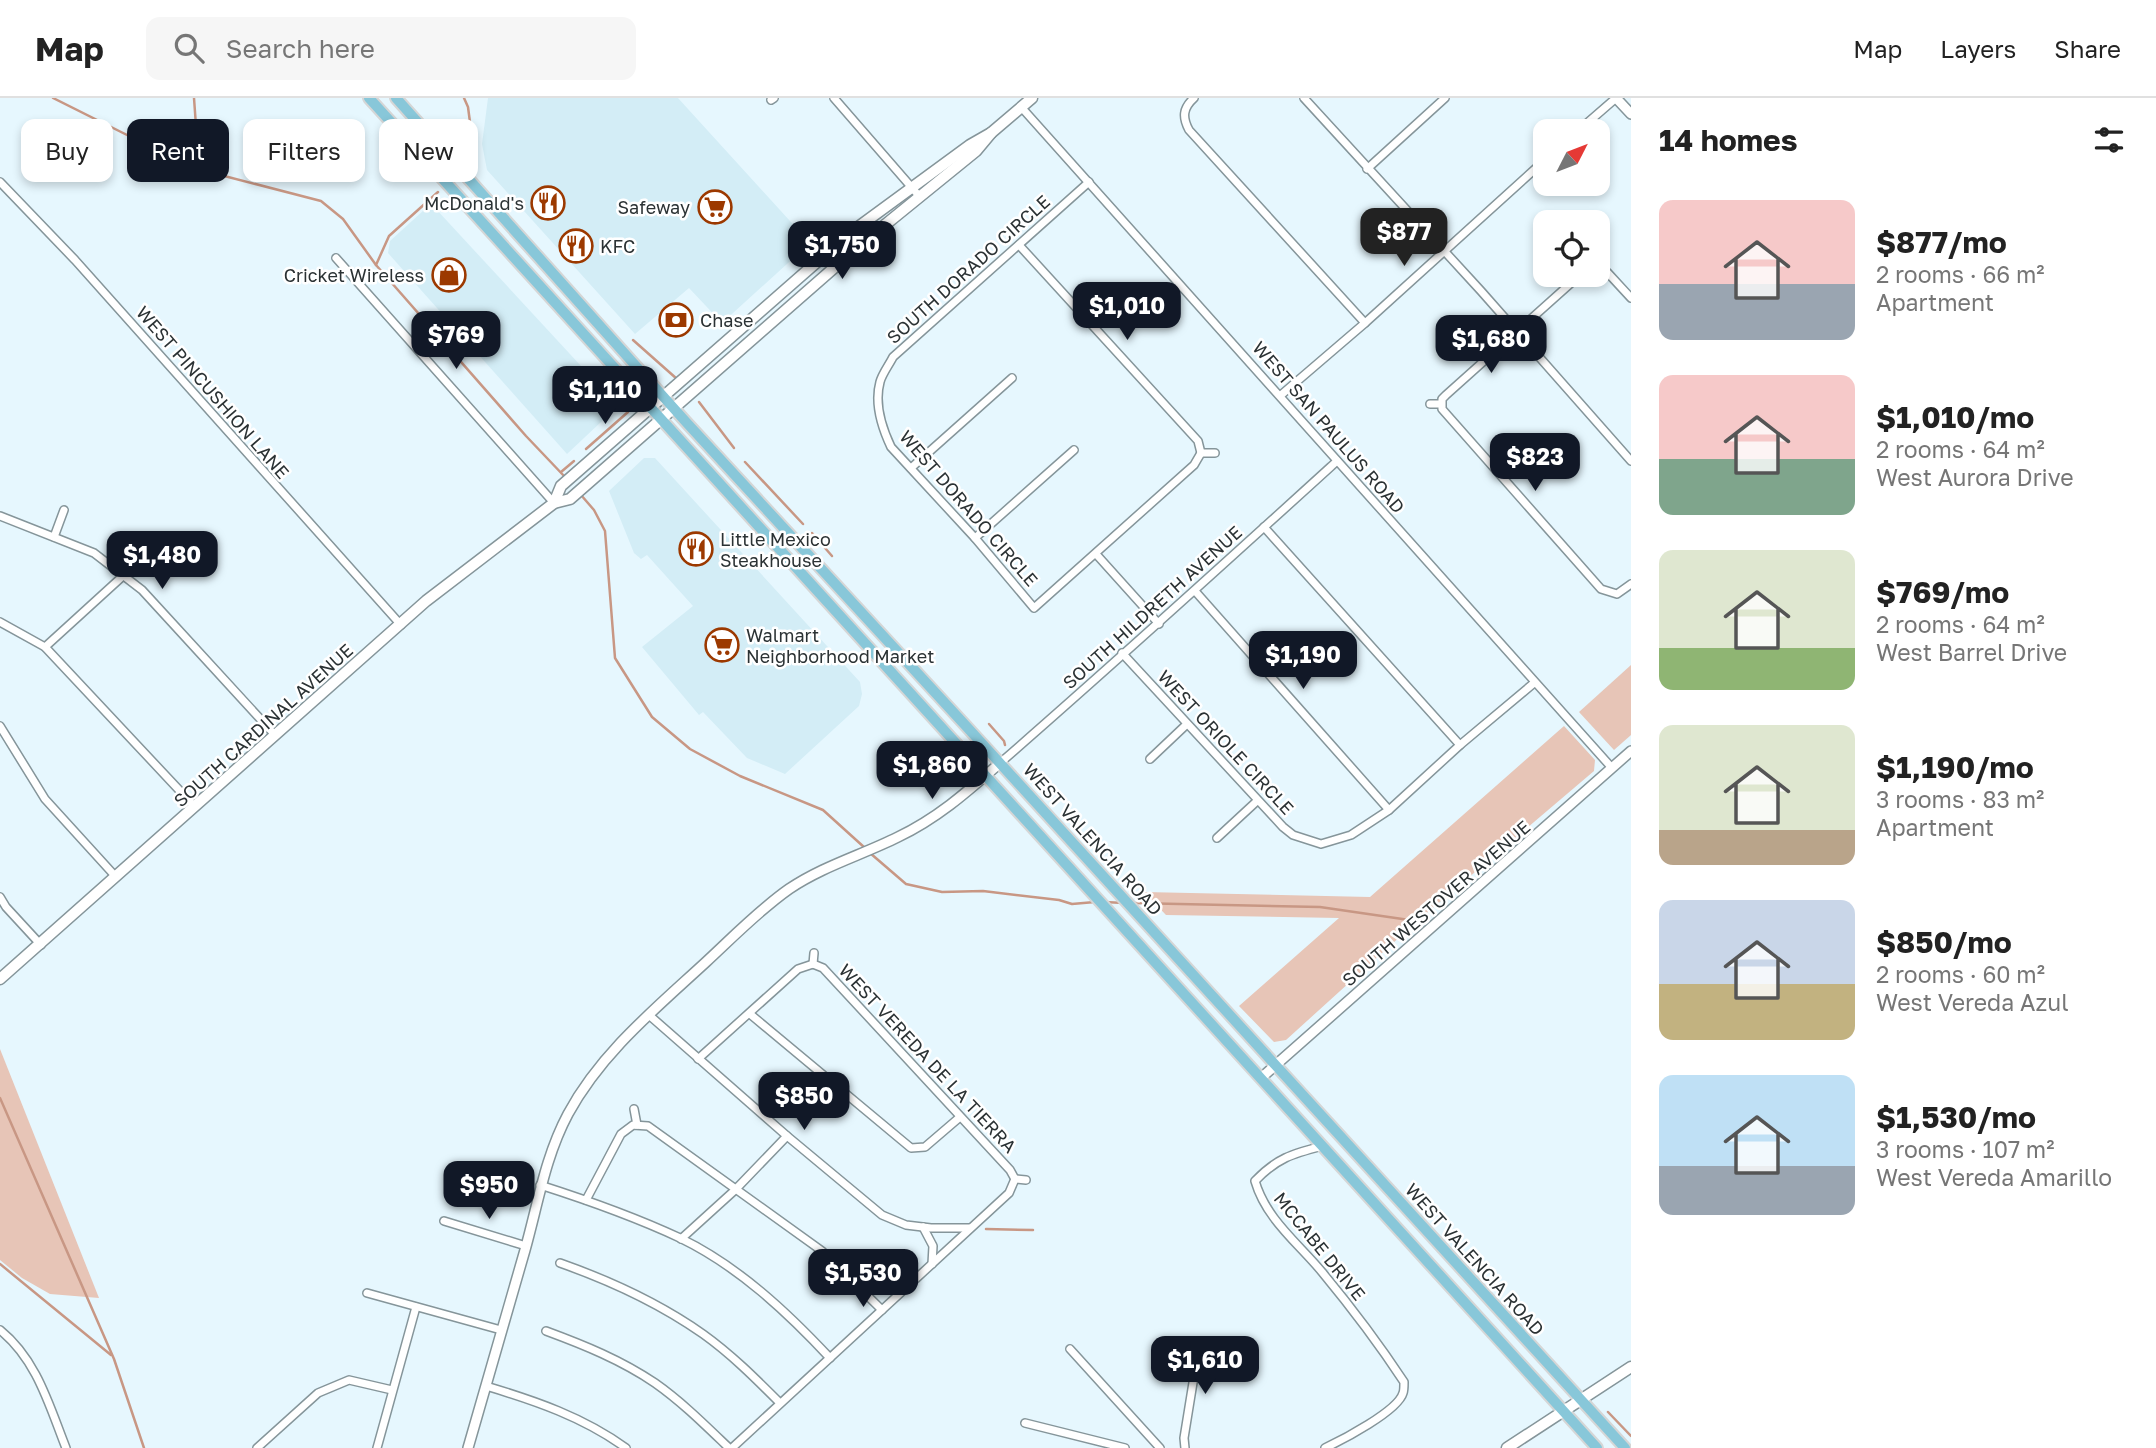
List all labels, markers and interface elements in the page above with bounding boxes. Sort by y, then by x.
search box [146,17,636,80]
text: Map [35,29,104,68]
icon: search [170,29,208,67]
text: Search here [226,33,375,64]
text: Map [1853,34,1902,63]
text: Layers [1940,34,2016,63]
text: Share [2054,34,2121,63]
chip: Buy [21,119,113,182]
chip: Rent [127,119,229,182]
chip: Filters [243,119,365,182]
chip: New [379,119,478,182]
north arrow [1533,119,1610,196]
map controls [1533,119,1610,287]
icon: filters [2090,121,2128,159]
text: 14 homes [1659,122,1798,158]
restaurant icon: McDonald's [529,184,567,222]
supermarket icon: Safeway [696,188,734,226]
street label: SOUTH DORADO CIRCLE [882,190,1054,348]
place label: McDonald's [424,192,524,214]
place label: Safeway [618,196,690,218]
pin: $877 [1363,208,1445,268]
button: locate [1533,210,1610,287]
text: $877 [1376,217,1432,245]
pin: $1,750 [785,222,899,281]
text: $877/mo [1876,224,2007,260]
restaurant icon: KFC [557,227,595,265]
icon: home [1715,228,1799,312]
text: $1,750 [804,230,880,258]
place label: KFC [600,235,635,257]
shop icon: Cricket Wireless [430,256,468,294]
text: 2 rooms · 66 m² [1876,260,2045,288]
place label: Cricket Wireless [284,264,424,286]
pin: $1,010 [1070,282,1184,342]
text: Apartment [1876,288,1994,316]
text: $1,010 [1089,291,1165,319]
street label: WEST PINCUSHION LANE [132,301,294,483]
bank icon: Chase [657,301,695,339]
place label: Chase [700,309,753,331]
pin: $769 [415,312,497,371]
pin: $1,680 [1434,316,1548,375]
text: $769 [427,320,485,348]
text: $1,680 [1452,324,1530,352]
street label: WEST SAN PAULUS ROAD [1248,337,1410,517]
pin: $1,110 [548,366,662,426]
text: $1,110 [568,375,642,403]
text: $1,010/mo [1876,399,2034,435]
icon: home [1715,403,1799,487]
street label: WEST DORADO CIRCLE [895,425,1043,591]
pin: $823 [1494,434,1576,493]
text: 2 rooms · 64 m² [1876,435,2045,463]
text: $823 [1506,442,1564,470]
text: West Aurora Drive [1876,463,2074,491]
street label: SOUTH HILDRETH AVENUE [1058,521,1246,693]
place label: Little Mexico Steakhouse [720,528,831,571]
restaurant icon: Little Mexico Steakhouse [677,530,715,568]
pin: $1,480 [105,532,219,591]
text: $1,480 [123,540,201,568]
text: $769/mo [1876,574,2009,610]
icon: home [1715,578,1799,662]
text: 2 rooms · 64 m² [1876,610,2045,638]
place label: Walmart Neighborhood Market [746,624,934,667]
supermarket icon: Walmart Neighborhood Market [703,626,741,664]
pin: $1,190 [1246,632,1360,691]
text: West Barrel Drive [1876,638,2067,666]
street label: SOUTH CARDINAL AVENUE [169,639,357,811]
text: $1,190 [1265,640,1341,668]
street label: WEST ORIOLE CIRCLE [1153,665,1299,819]
pin: $1,860 [875,742,989,801]
text: $1,190/mo [1876,749,2034,785]
text: $1,860 [893,750,971,778]
icon: home [1715,753,1799,837]
street label: WEST VALENCIA ROAD [1019,758,1167,920]
text: 3 rooms · 83 m² [1876,785,2044,813]
text: Apartment [1876,813,1994,841]
street label: SOUTH WESTOVER AVENUE [1338,815,1534,991]
text: $850/mo [1876,924,2012,960]
icon: home [1715,928,1799,1012]
street label: WEST VEREDA DE LA TIERRA [835,959,1021,1157]
text: 2 rooms · 60 m² [1876,960,2045,988]
text: West Vereda Azul [1876,988,2069,1016]
pin: $850 [763,1072,845,1132]
text: $850 [774,1081,834,1109]
text: $1,530/mo [1876,1099,2036,1135]
icon: home [1715,1103,1799,1187]
text: 3 rooms · 107 m² [1876,1135,2054,1163]
pin: $950 [448,1162,530,1221]
text: West Vereda Amarillo [1876,1163,2112,1191]
text: $950 [460,1170,519,1198]
street label: WEST VALENCIA ROAD [1401,1178,1549,1340]
street label: MCCABE DRIVE [1270,1188,1370,1304]
pin: $1,530 [806,1250,920,1309]
text: $1,530 [824,1258,902,1286]
pin: $1,610 [1148,1336,1262,1396]
text: $1,610 [1167,1345,1243,1373]

